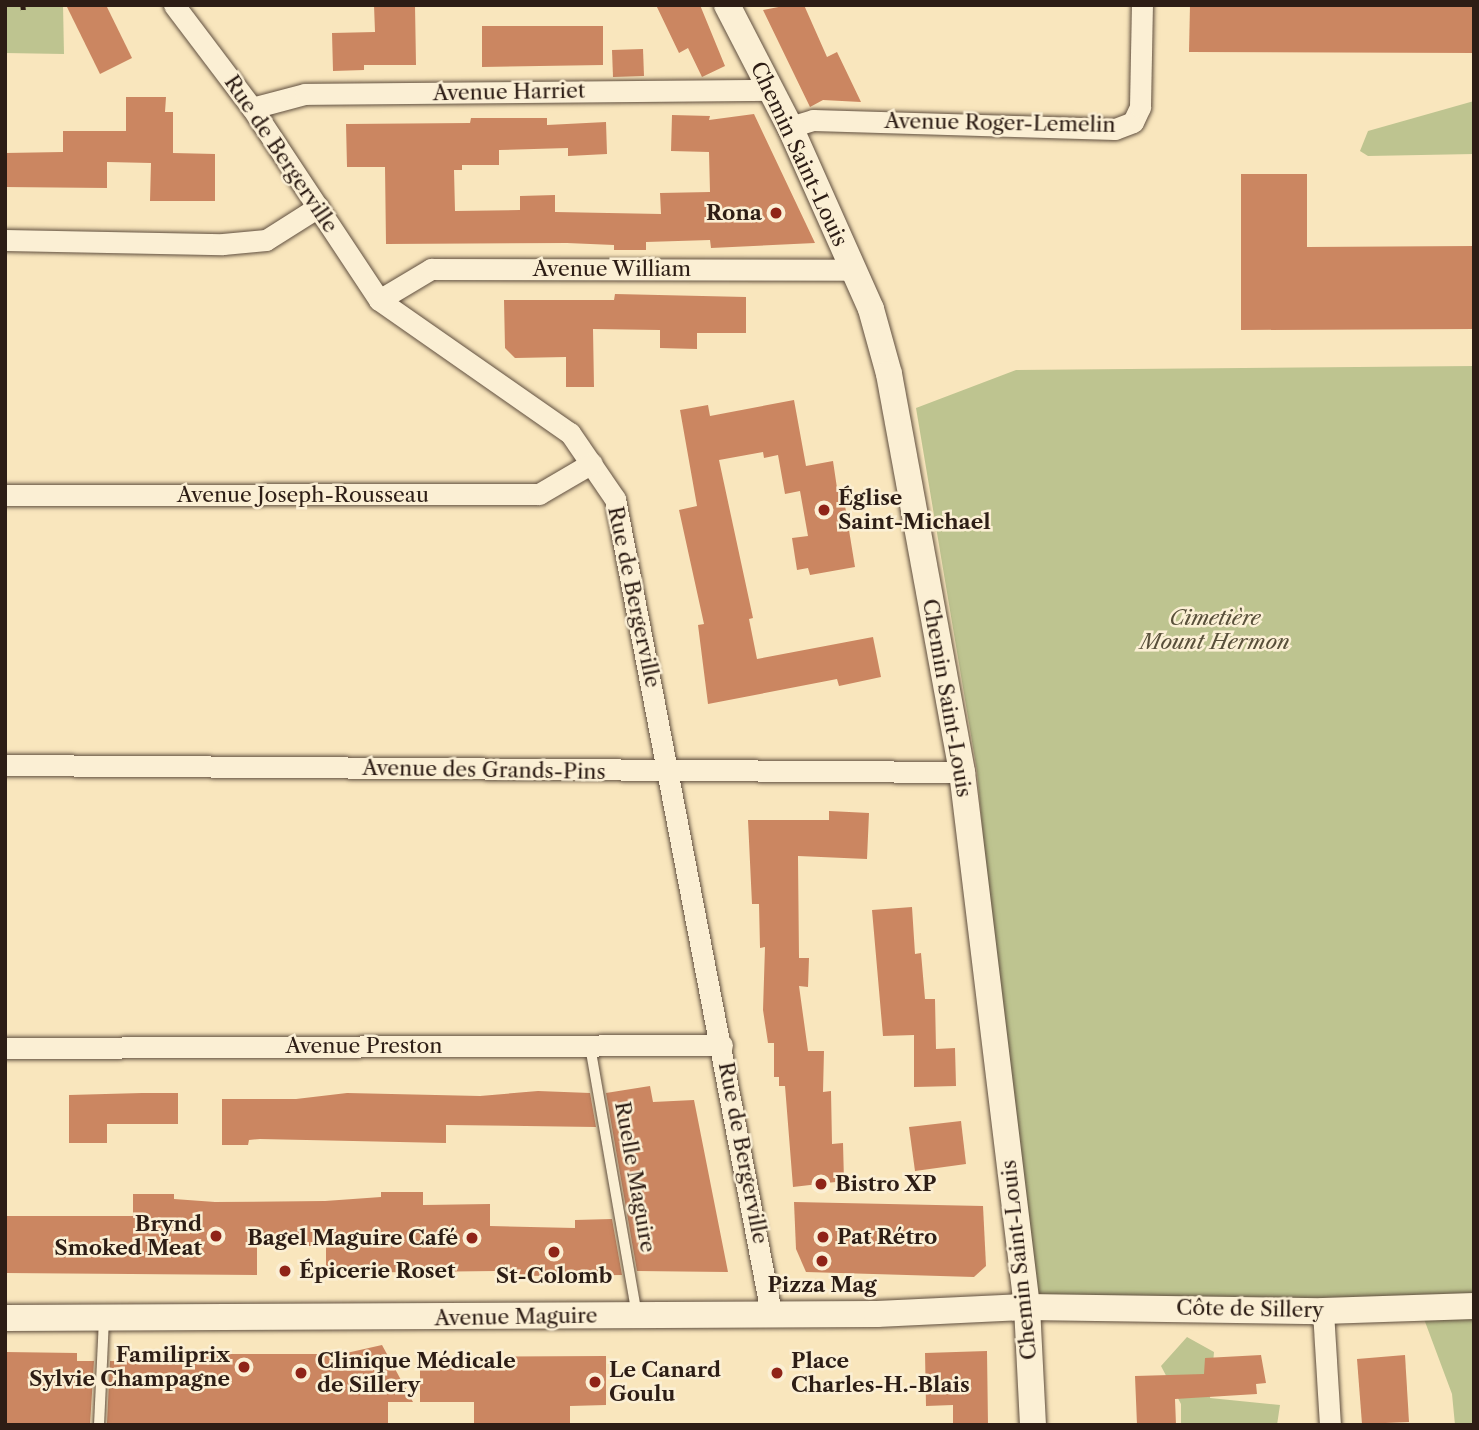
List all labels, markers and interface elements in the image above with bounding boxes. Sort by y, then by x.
street label: Chemin Saint-Louis [745,58,853,250]
street label: Rue de Bergerville [219,70,343,238]
street label: Avenue Harriet [433,78,585,106]
street label: Avenue Roger-Lemelin [884,108,1116,138]
place label: Rona [706,200,762,226]
marker: Rona [768,205,784,221]
street label: Avenue William [532,256,692,282]
street label: Avenue Joseph-Rousseau [177,482,429,508]
place label: Église Saint-Michael [838,485,991,535]
marker: Église Saint-Michael [816,502,832,518]
street label: Rue de Bergerville [602,504,666,690]
street label: Chemin Saint-Louis [917,597,977,799]
park label: Cimetière Mount Hermon [1140,605,1290,655]
street label: Avenue des Grands-Pins [362,755,606,785]
street label: Avenue Preston [286,1033,442,1059]
street label: Rue de Bergerville [713,1060,773,1246]
street label: Ruelle Maguire [609,1100,661,1254]
street label: Chemin Saint-Louis [996,1159,1042,1361]
place label: Bistro XP [835,1171,937,1197]
marker: Bistro XP [813,1176,829,1192]
place label: Brynd Smoked Meat [54,1211,202,1261]
place label: Pat Rétro [837,1224,937,1250]
place label: Bagel Maguire Café [247,1225,458,1251]
marker: Brynd Smoked Meat [208,1228,224,1244]
marker: Pat Rétro [815,1229,831,1245]
marker: Bagel Maguire Café [464,1230,480,1246]
marker: St-Colomb [546,1244,562,1260]
marker: Pizza Mag [814,1253,830,1269]
place label: Épicerie Roset [299,1258,456,1284]
marker: Épicerie Roset [277,1263,293,1279]
place label: St-Colomb [496,1263,612,1289]
place label: Pizza Mag [767,1272,877,1298]
street label: Côte de Sillery [1176,1295,1324,1323]
street label: Avenue Maguire [434,1303,598,1331]
place label: Familiprix Sylvie Champagne [29,1342,230,1392]
place label: Clinique Médicale de Sillery [317,1348,516,1398]
place label: Place Charles-H.-Blais [791,1348,970,1398]
place label: Le Canard Goulu [609,1357,721,1407]
marker: Familiprix Sylvie Champagne [236,1359,252,1375]
marker: Clinique Médicale de Sillery [291,1363,311,1383]
marker: Place Charles-H.-Blais [769,1365,785,1381]
marker: Le Canard Goulu [587,1374,603,1390]

